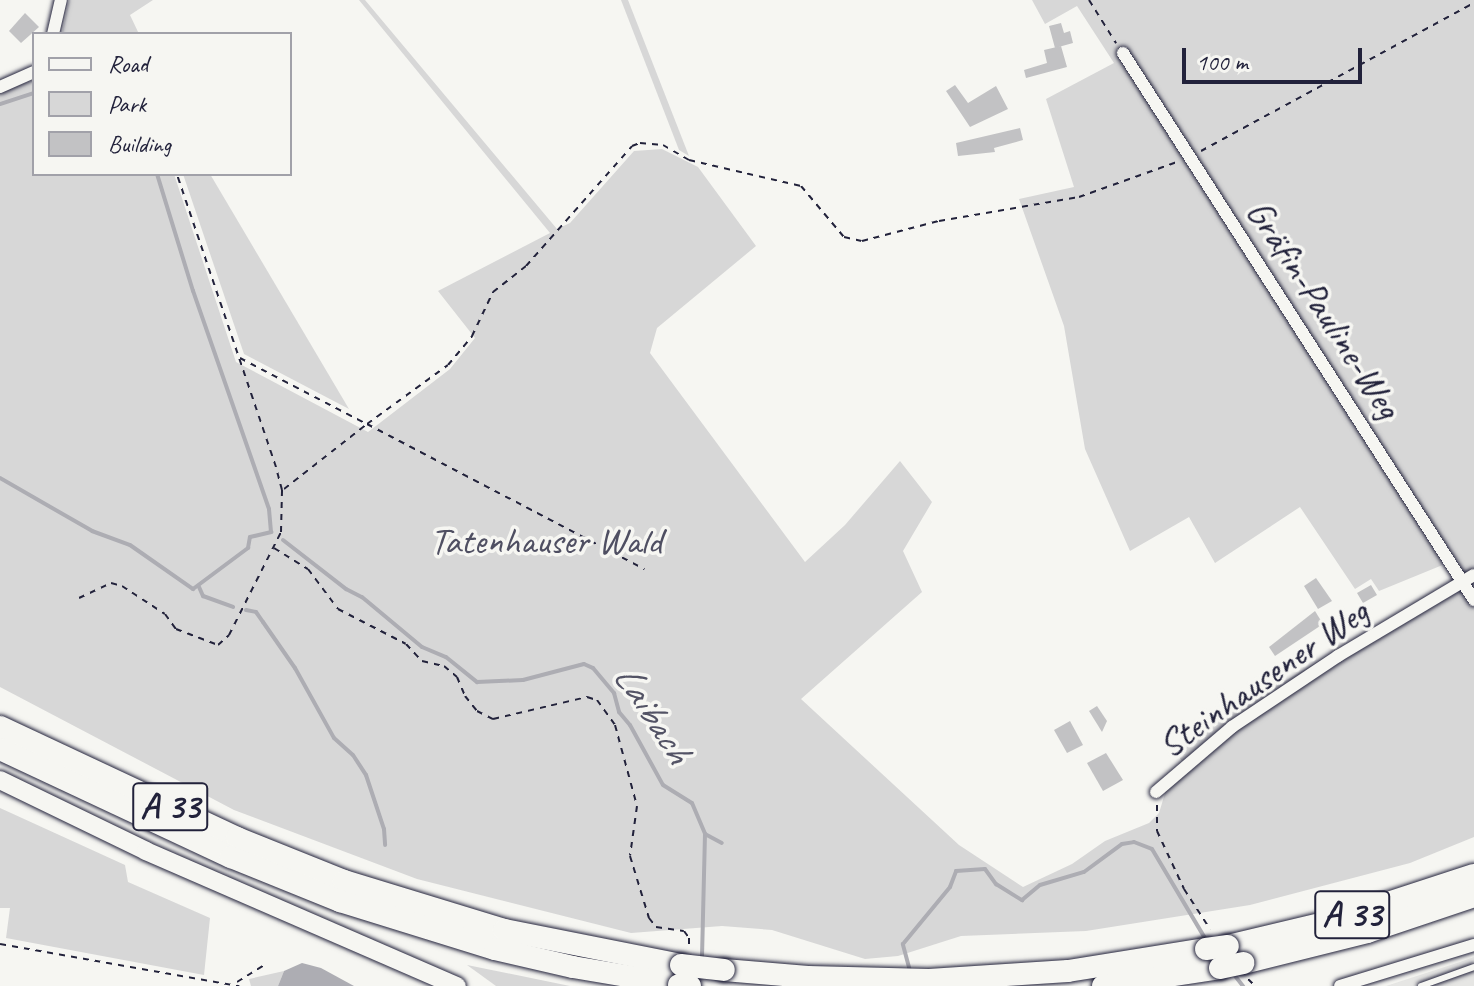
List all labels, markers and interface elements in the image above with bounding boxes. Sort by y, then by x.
legend [32,32,292,176]
scale bar [1186,32,1366,82]
text: 100 m [1196,47,1248,77]
text: Road [108,49,148,79]
text: Park [108,89,146,119]
text: Building [108,129,171,159]
street label: Gräfin-Pauline-Weg [1236,191,1412,427]
park label: Tatenhauser Wald [429,518,663,564]
street label: Steinhausener Weg [1149,589,1377,767]
water label: Laibach [603,655,703,771]
road number: A 33 [132,775,208,839]
road number: A 33 [1314,883,1390,947]

